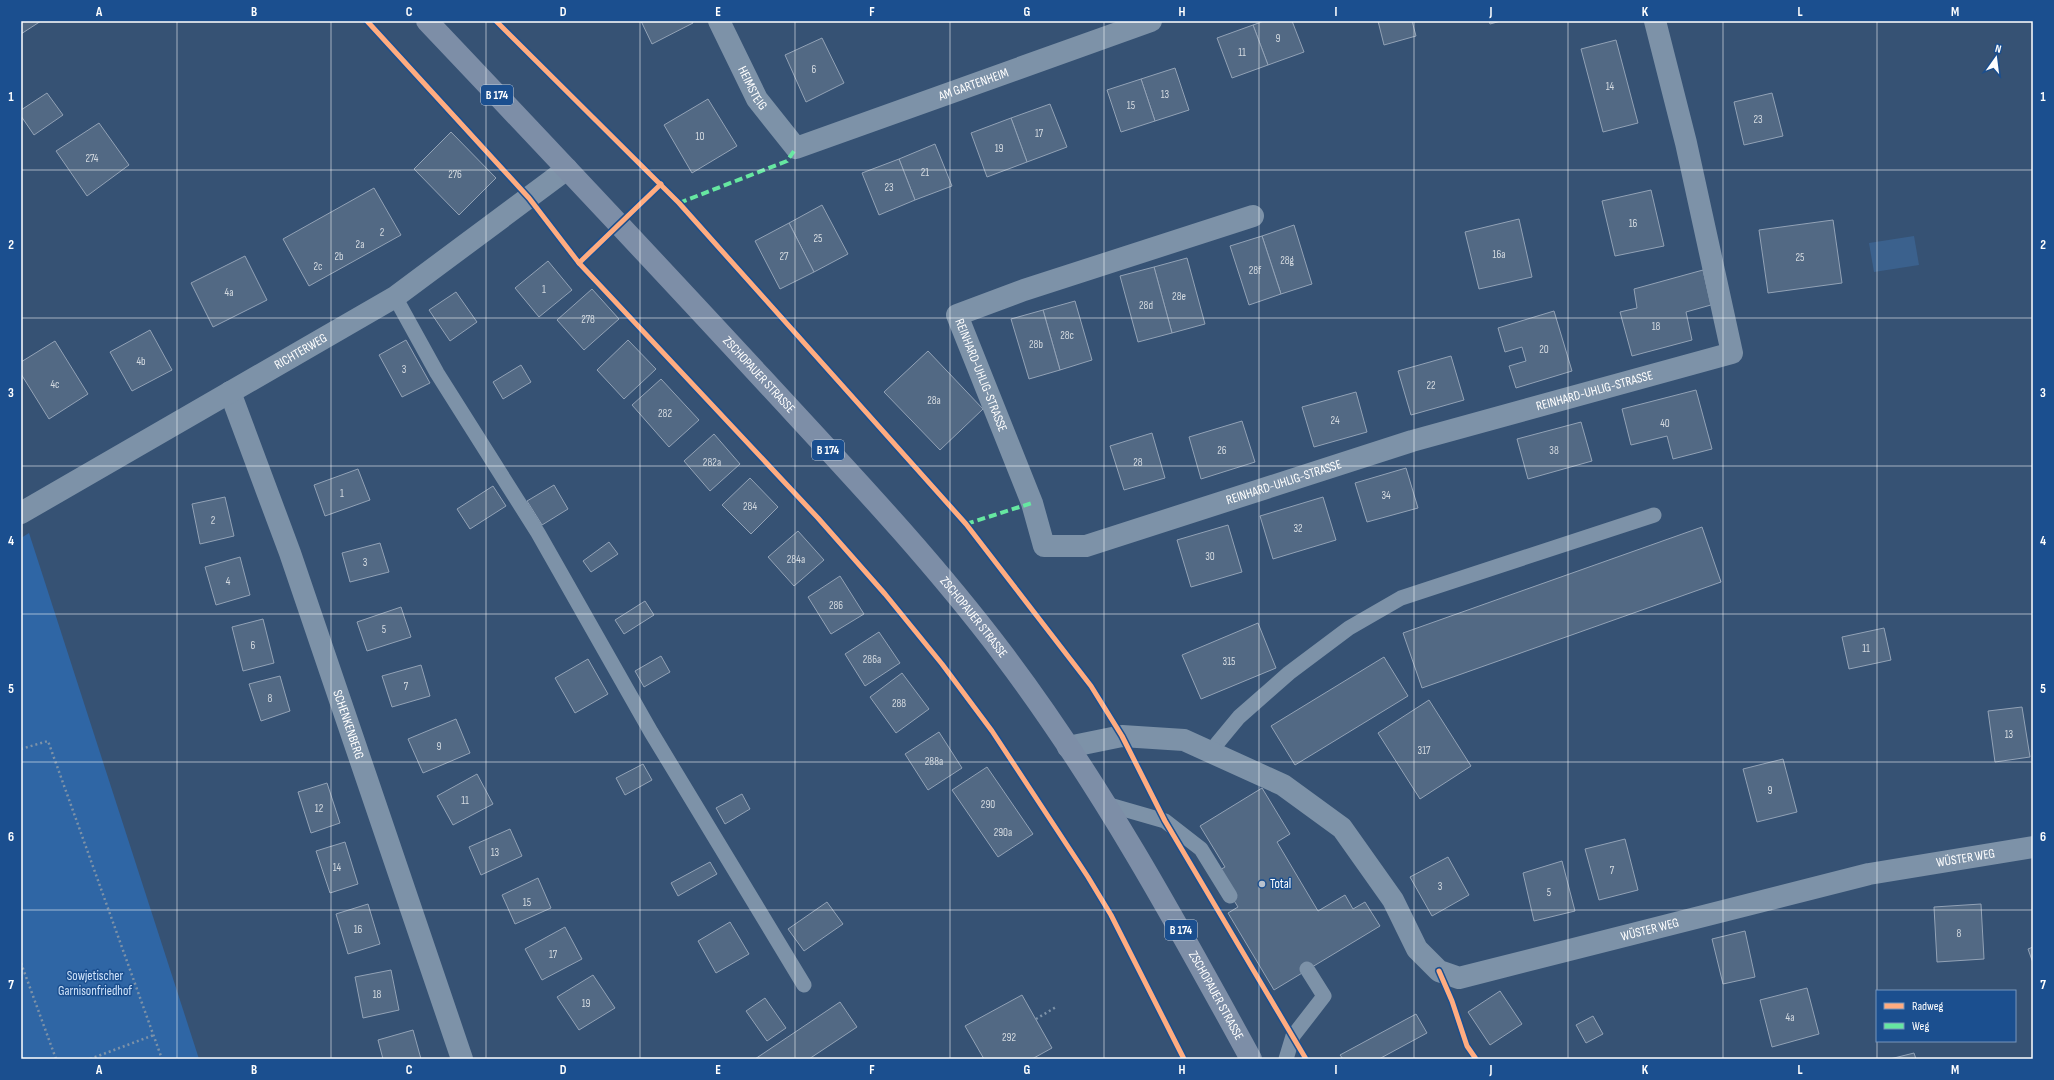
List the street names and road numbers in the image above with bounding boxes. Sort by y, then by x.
street label: HEIMSTEIG [734,64,771,113]
street label: AM GARTENHEIM [936,65,1011,105]
road number: B 174 [481,85,513,105]
street label: REINHARD-UHLIG-STRASSE [951,316,1011,434]
street label: RICHTERWEG [271,330,330,373]
street label: ZSCHOPAUER STRASSE [719,333,798,417]
street label: REINHARD-UHLIG-STRASSE [1534,367,1655,414]
road number: B 174 [812,440,844,460]
street label: REINHARD-UHLIG-STRASSE [1224,456,1343,508]
street label: ZSCHOPAUER STRASSE [936,573,1011,661]
street label: SCHENKENBERG [329,688,367,761]
street label: WÜSTER WEG [1935,845,1996,871]
street label: WÜSTER WEG [1619,915,1681,945]
road number: B 174 [1165,920,1197,940]
street label: ZSCHOPAUER STRASSE [1185,948,1247,1043]

